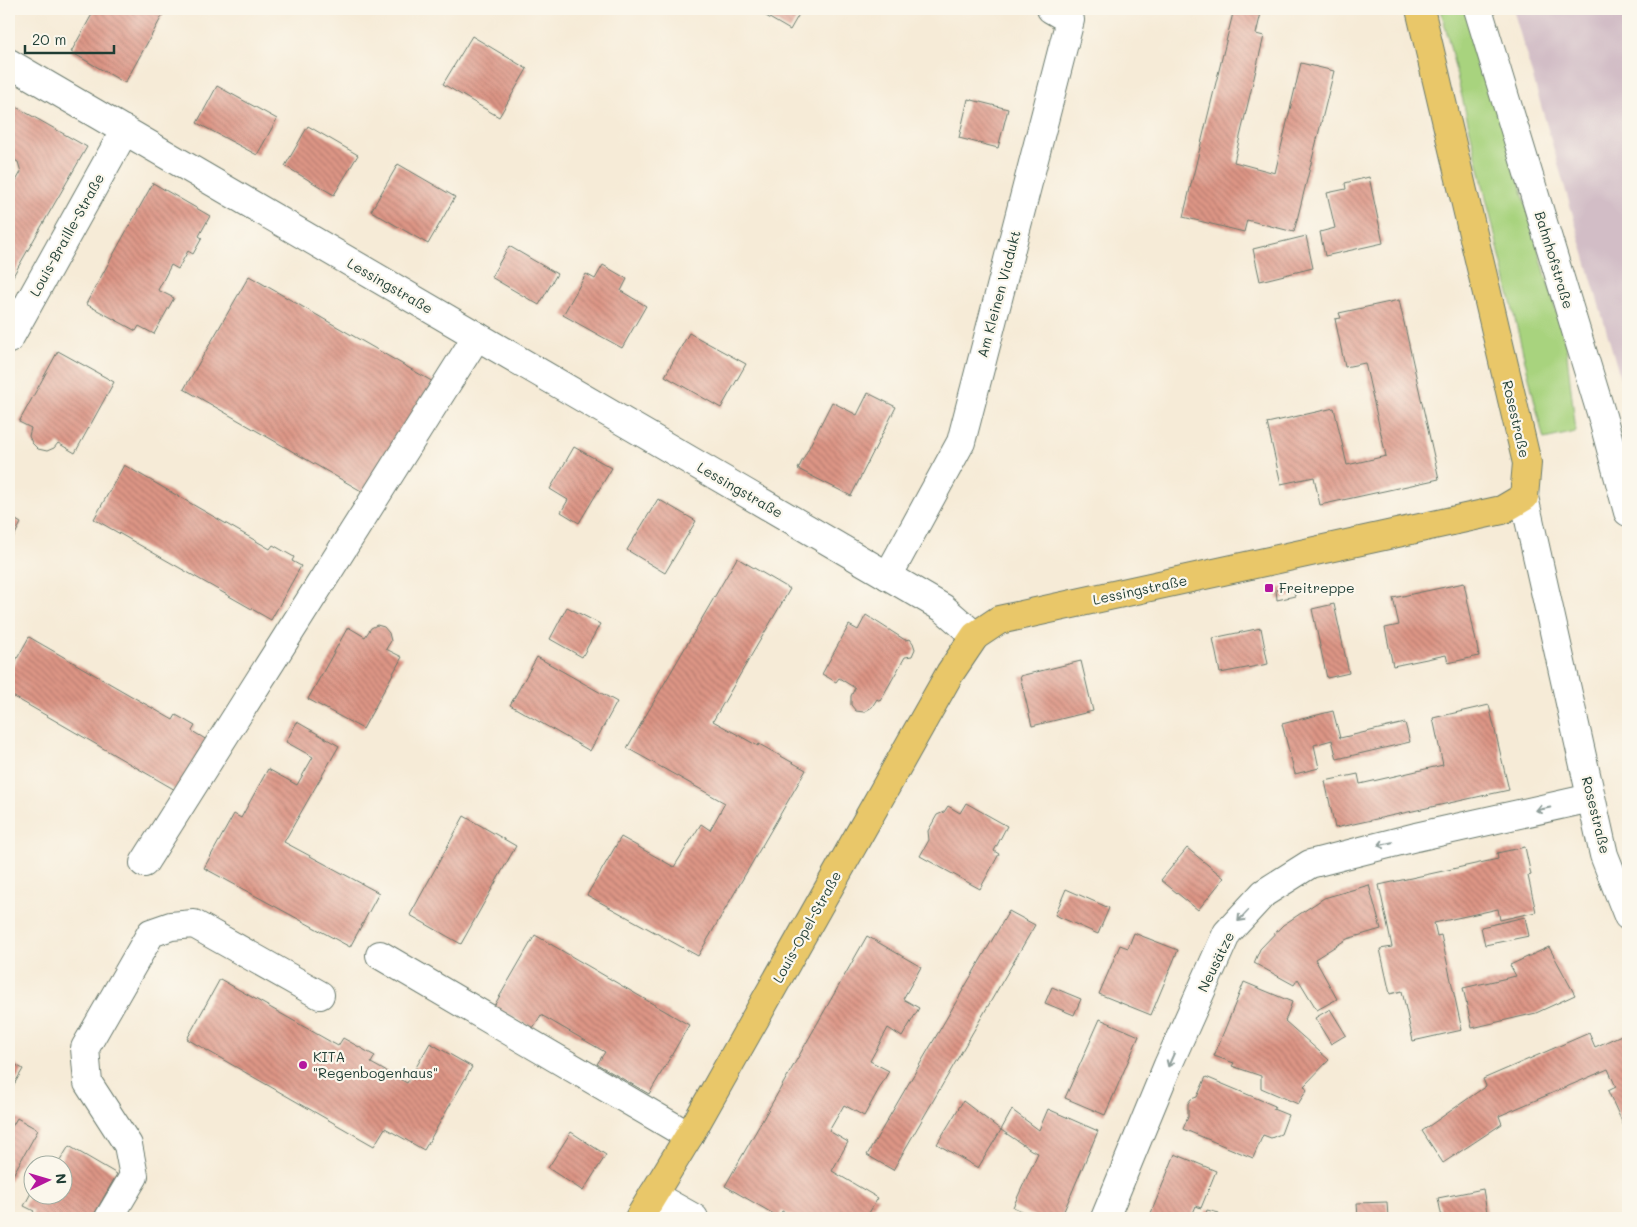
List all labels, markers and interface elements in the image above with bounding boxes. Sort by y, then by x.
scale bar [25,22,114,54]
text: 20 m [32,29,66,49]
street label: Louis-Braille-Straße [25,170,108,300]
street label: Bahnhofstraße [1531,209,1578,311]
street label: Am Kleinen Viadukt [972,228,1025,360]
street label: Lessingstraße [344,253,437,318]
street label: Rosestraße [1498,378,1535,460]
street label: Lessingstraße [694,457,787,522]
street label: Lessingstraße [1091,570,1189,609]
place label: Freitreppe [1279,578,1355,597]
marker: Freitreppe [1263,582,1275,594]
street label: Rosestraße [1578,774,1615,856]
one-way arrow [1536,804,1552,814]
one-way arrow [1378,840,1394,850]
street label: Louis-Opel-Straße [768,867,845,986]
one-way arrow [1238,909,1249,922]
street label: Neusätze [1193,928,1238,995]
place label: KITA "Regenbogenhaus" [313,1047,438,1082]
one-way arrow [1165,1052,1175,1067]
marker: KITA "Regenbogenhaus" [297,1059,309,1071]
north arrow [22,1154,72,1204]
text: N [52,1173,71,1185]

